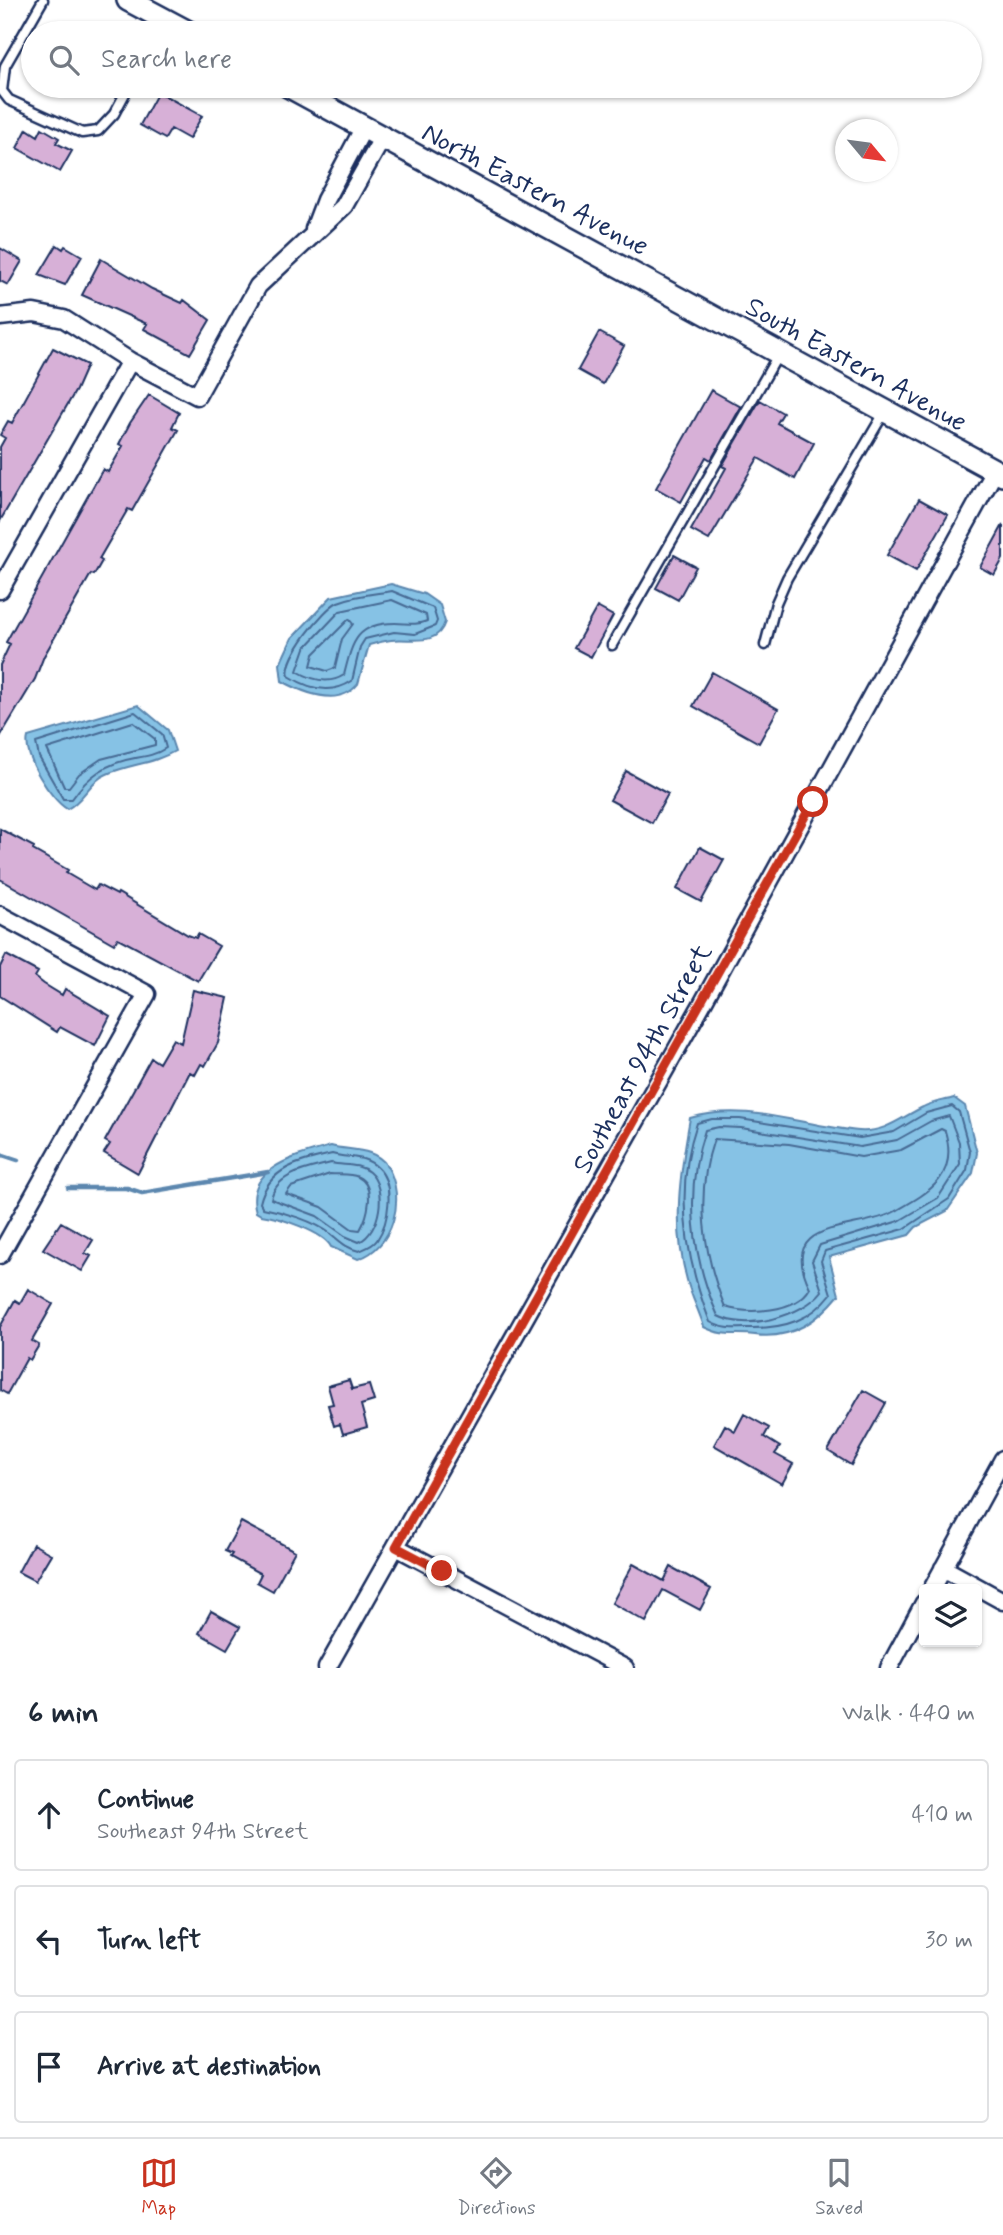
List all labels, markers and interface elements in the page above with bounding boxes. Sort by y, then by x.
search box [21,21,982,98]
icon: search [45,41,83,79]
text: Search here [101,43,232,77]
street label: North Eastern Avenue [415,115,655,266]
north arrow [835,119,898,182]
street label: South Eastern Avenue [738,289,973,441]
route start [797,786,828,817]
street label: Southeast 94th Street [565,937,722,1181]
route end [426,1555,457,1586]
map controls [919,1584,982,1647]
button: layers [919,1584,982,1647]
text: 6 min [28,1694,99,1733]
text: Walk · 440 m [842,1699,975,1729]
text: Continue [97,1783,194,1817]
icon: ahead [30,1796,68,1834]
text: 410 m [911,1800,973,1830]
text: Southeast 94th Street [97,1817,308,1847]
icon: left [30,1922,68,1960]
text: Turn left [97,1924,201,1958]
text: 30 m [925,1926,973,1956]
icon: arrive [30,2048,68,2086]
text: Arrive at destination [97,2050,321,2084]
tab: Map [140,2154,178,2221]
tab: Directions [457,2154,536,2221]
tab: Saved [815,2154,863,2221]

